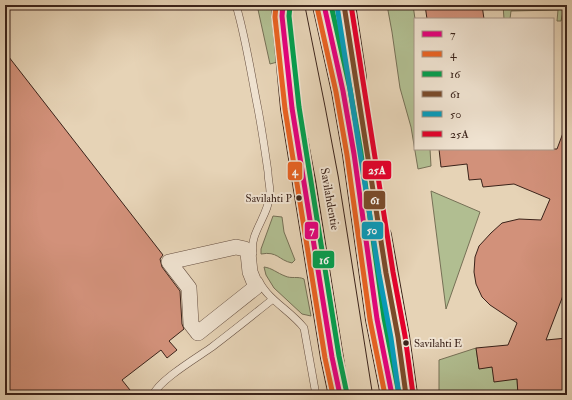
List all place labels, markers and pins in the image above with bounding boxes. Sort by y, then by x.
place label: Savilahti P [246,192,293,205]
marker: Savilahti P [294,193,304,203]
place label: Savilahti E [414,337,462,350]
marker: Savilahti E [401,338,411,348]

